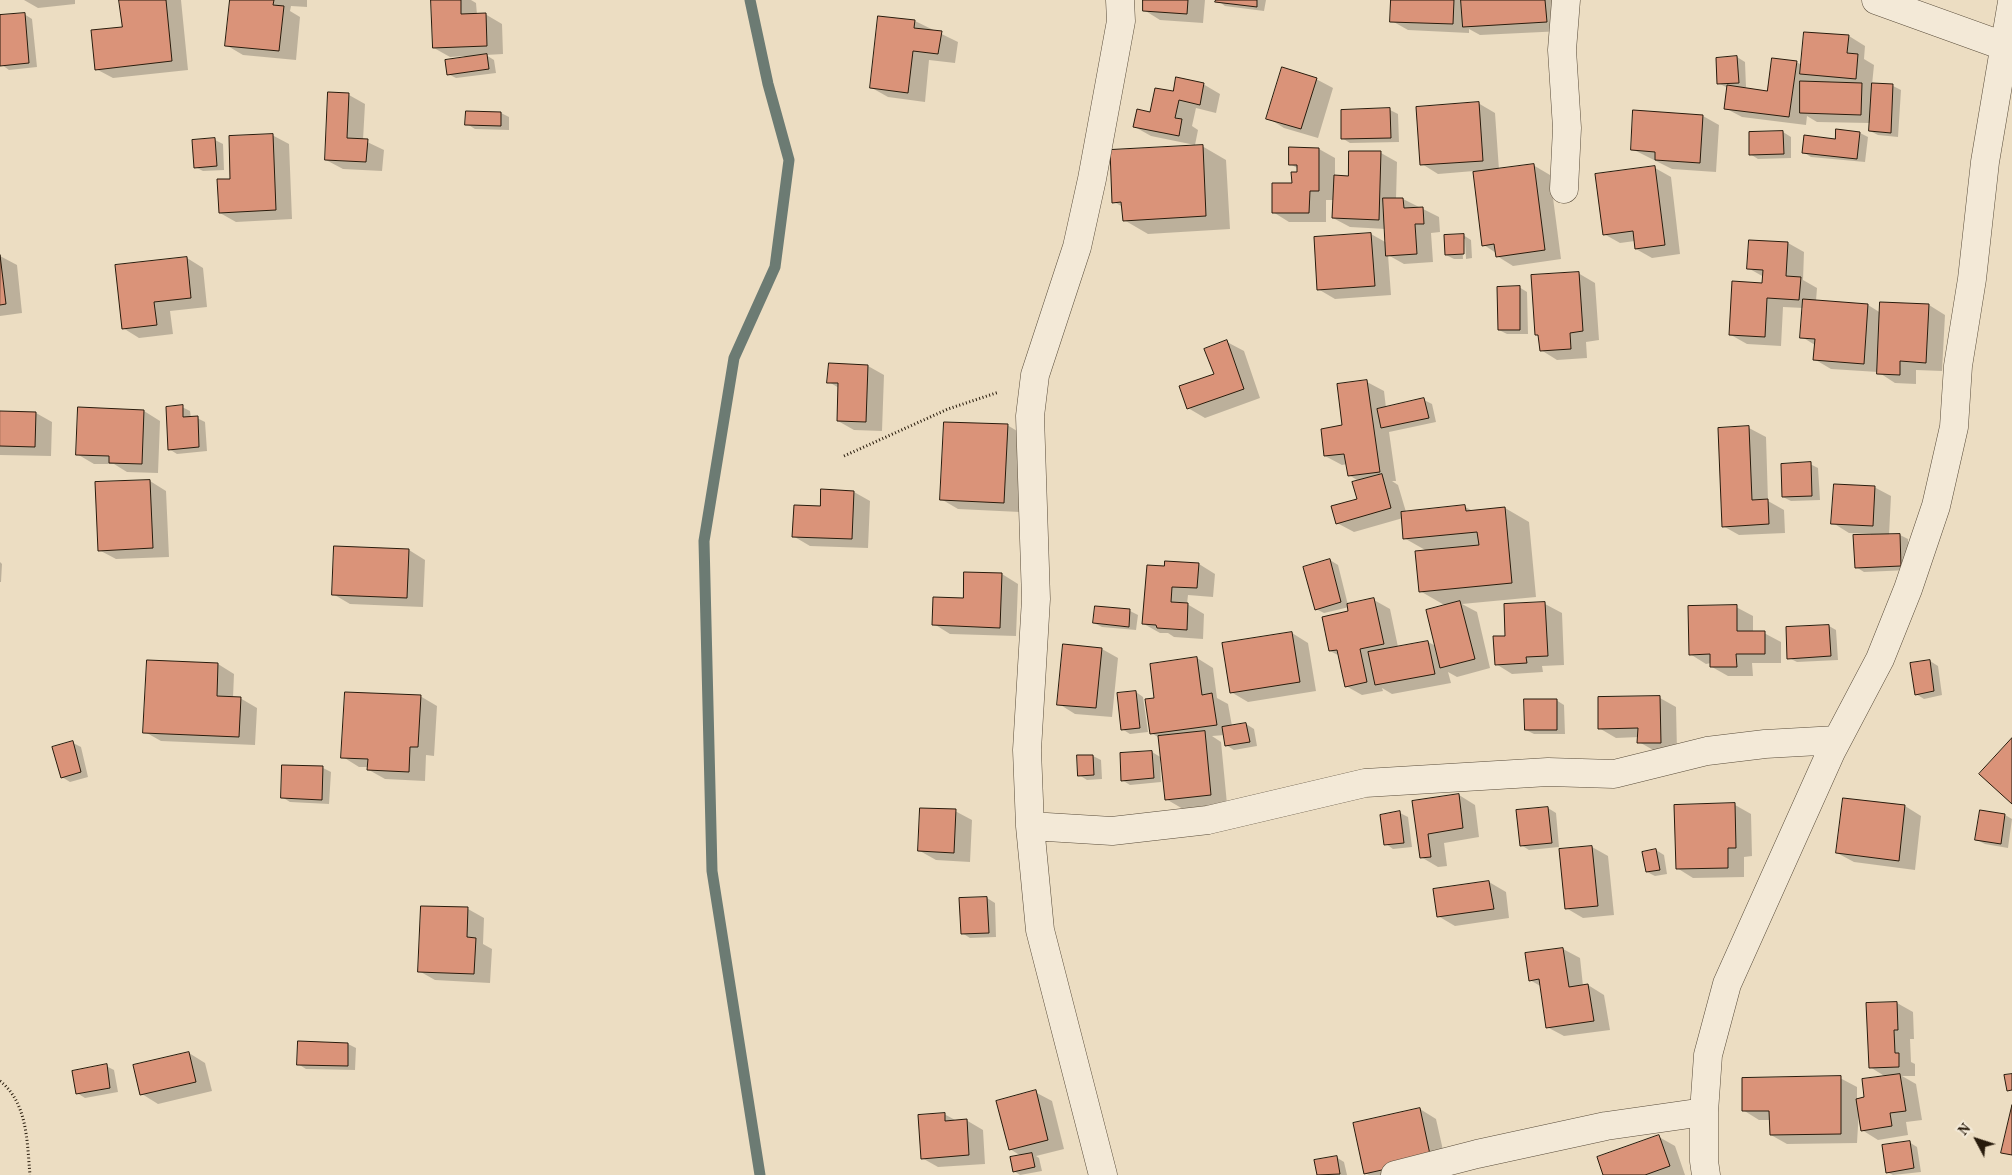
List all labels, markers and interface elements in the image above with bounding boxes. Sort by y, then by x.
north arrow [1952,1115,2002,1165]
text: N [1955,1120,1976,1140]

